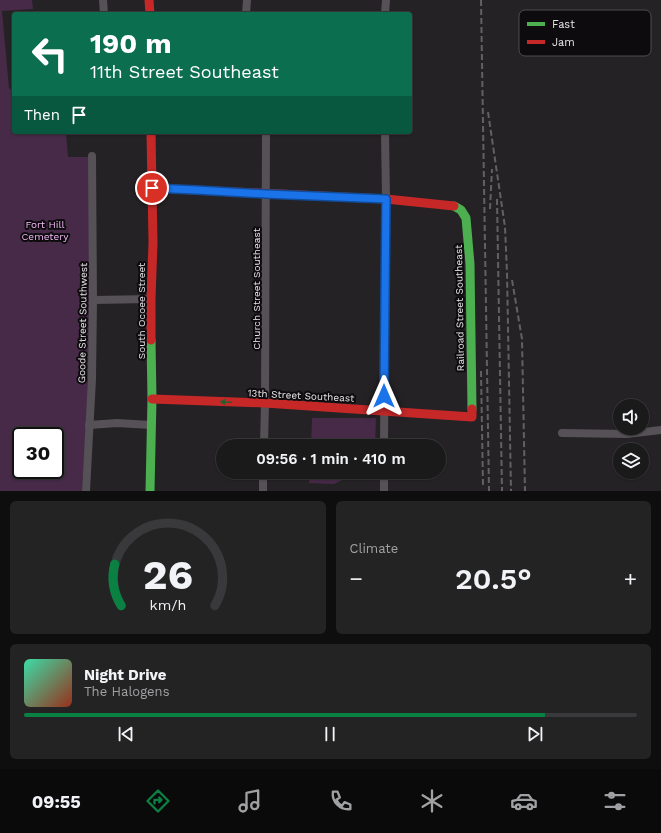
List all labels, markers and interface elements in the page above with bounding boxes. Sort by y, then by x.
legend [519,10,651,56]
text: Fast [552,18,575,31]
text: 190 m [90,27,172,60]
icon: left [24,28,76,80]
text: Jam [552,36,575,49]
text: 11th Street Southeast [90,61,279,82]
icon: arrive [68,104,90,126]
text: Then [24,106,60,124]
pin [135,171,169,205]
icon: arrive [141,177,163,199]
park label: Fort Hill Cemetery [22,219,69,242]
street label: Church Street Southeast [251,227,262,350]
street label: Railroad Street Southeast [453,244,466,371]
street label: Goode Street Southwest [76,262,89,383]
street label: South Ocoee Street [136,262,147,359]
position arrow [363,375,405,417]
street label: 13th Street Southeast [247,387,355,404]
one-way arrow [219,399,232,405]
map controls [613,399,649,479]
button: sound [613,399,649,435]
speed limit sign: 30 [12,427,64,479]
button: layers [613,443,649,479]
text: 09:56 · 1 min · 410 m [256,450,406,468]
text: Climate [350,541,398,556]
text: 26 [143,549,193,598]
text: 20.5° [455,561,532,596]
text: − [350,566,363,591]
text: + [624,566,637,591]
text: km/h [149,596,186,612]
text: Night Drive [84,666,167,684]
text: The Halogens [84,684,170,699]
icon: previous [115,723,137,745]
icon: pause [319,723,341,745]
icon: next [524,723,546,745]
icon: directions [144,787,172,815]
icon: music [236,787,264,815]
icon: phone [327,787,355,815]
icon: climate [418,787,446,815]
icon: car [510,787,538,815]
icon: filters [601,787,629,815]
text: 09:55 [32,791,81,812]

